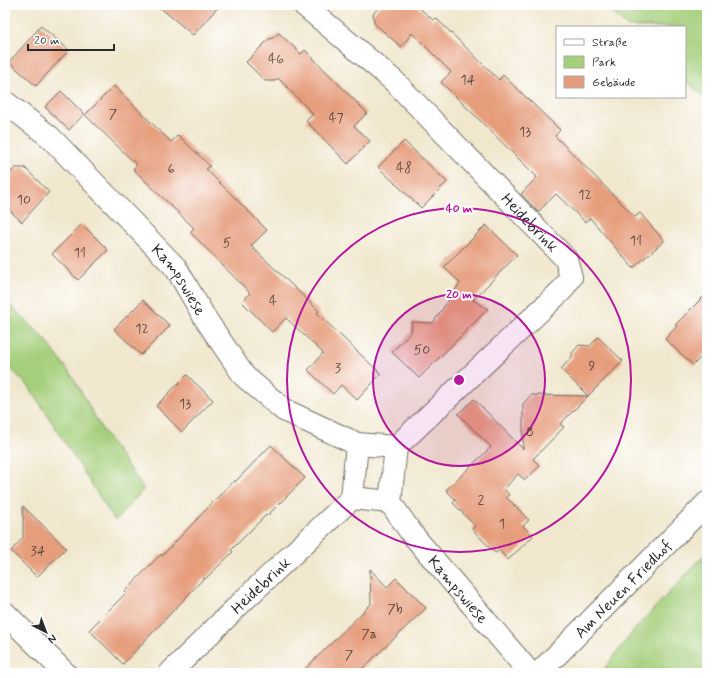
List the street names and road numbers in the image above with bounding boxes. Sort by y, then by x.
street label: Heidebrink [496,189,563,257]
street label: Kampswiese [146,240,211,320]
street label: Am Neuen Friedhof [570,535,677,643]
street label: Kampswiese [423,551,493,629]
street label: Heidebrink [227,553,295,619]

